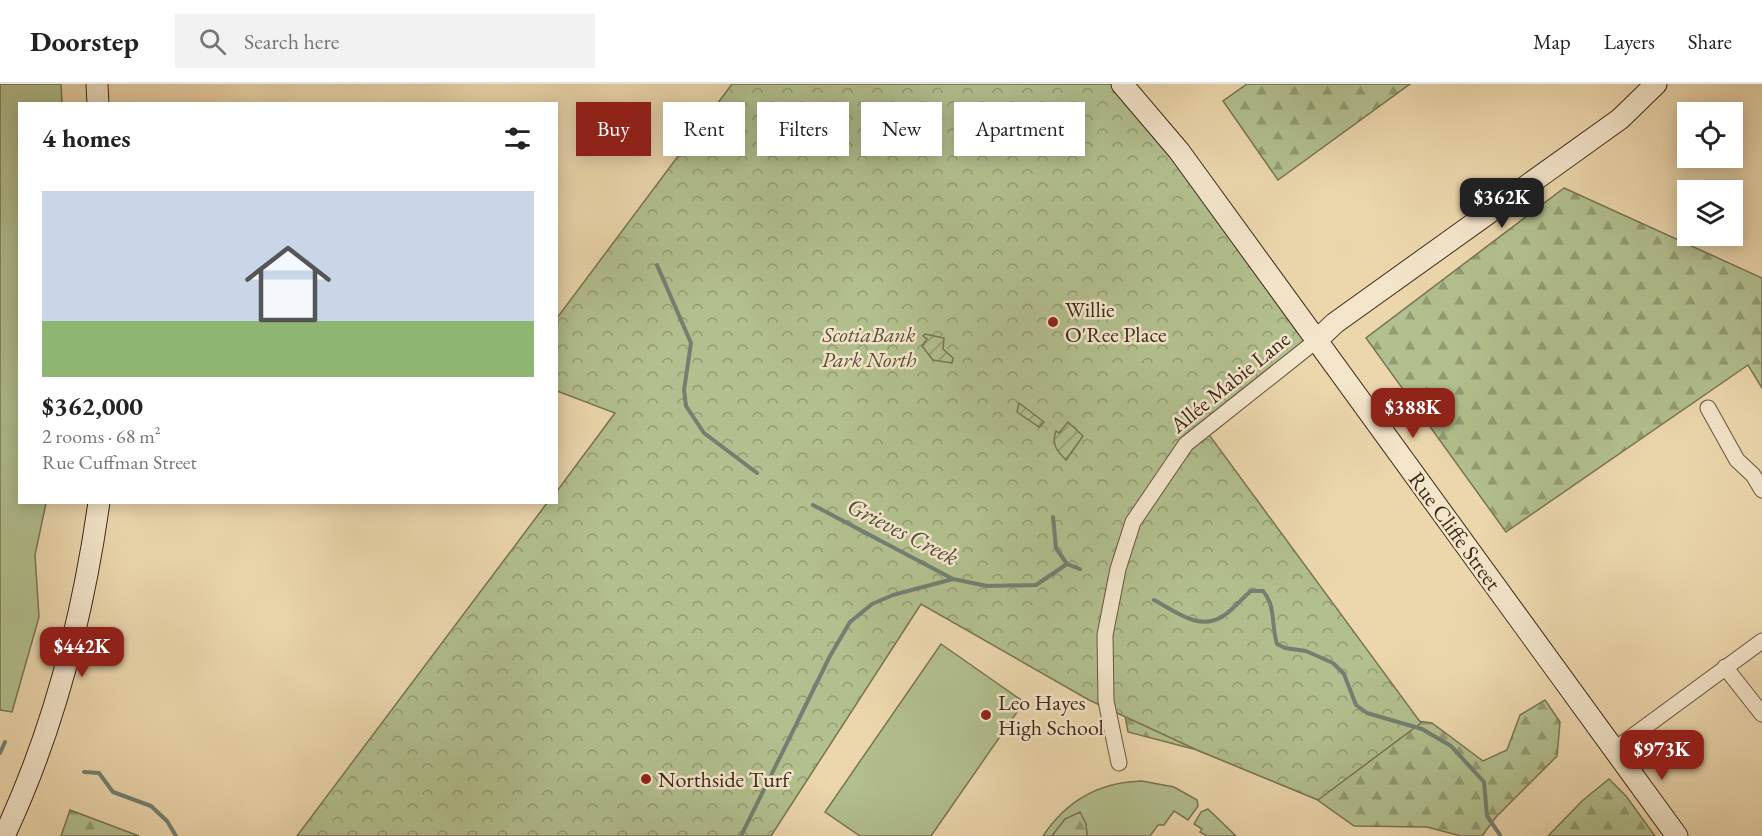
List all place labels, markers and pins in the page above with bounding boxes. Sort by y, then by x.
pin: $362K [1460,178,1544,229]
place label: Willie O'Ree Place [1065,295,1167,349]
marker: Willie O'Ree Place [1046,315,1060,329]
pin: $388K [1371,388,1455,439]
pin: $442K [40,627,124,678]
place label: Leo Hayes High School [998,688,1104,742]
marker: Leo Hayes High School [979,708,993,722]
pin: $973K [1620,730,1704,781]
place label: Northside Turf [658,765,792,794]
marker: Northside Turf [639,772,653,786]

